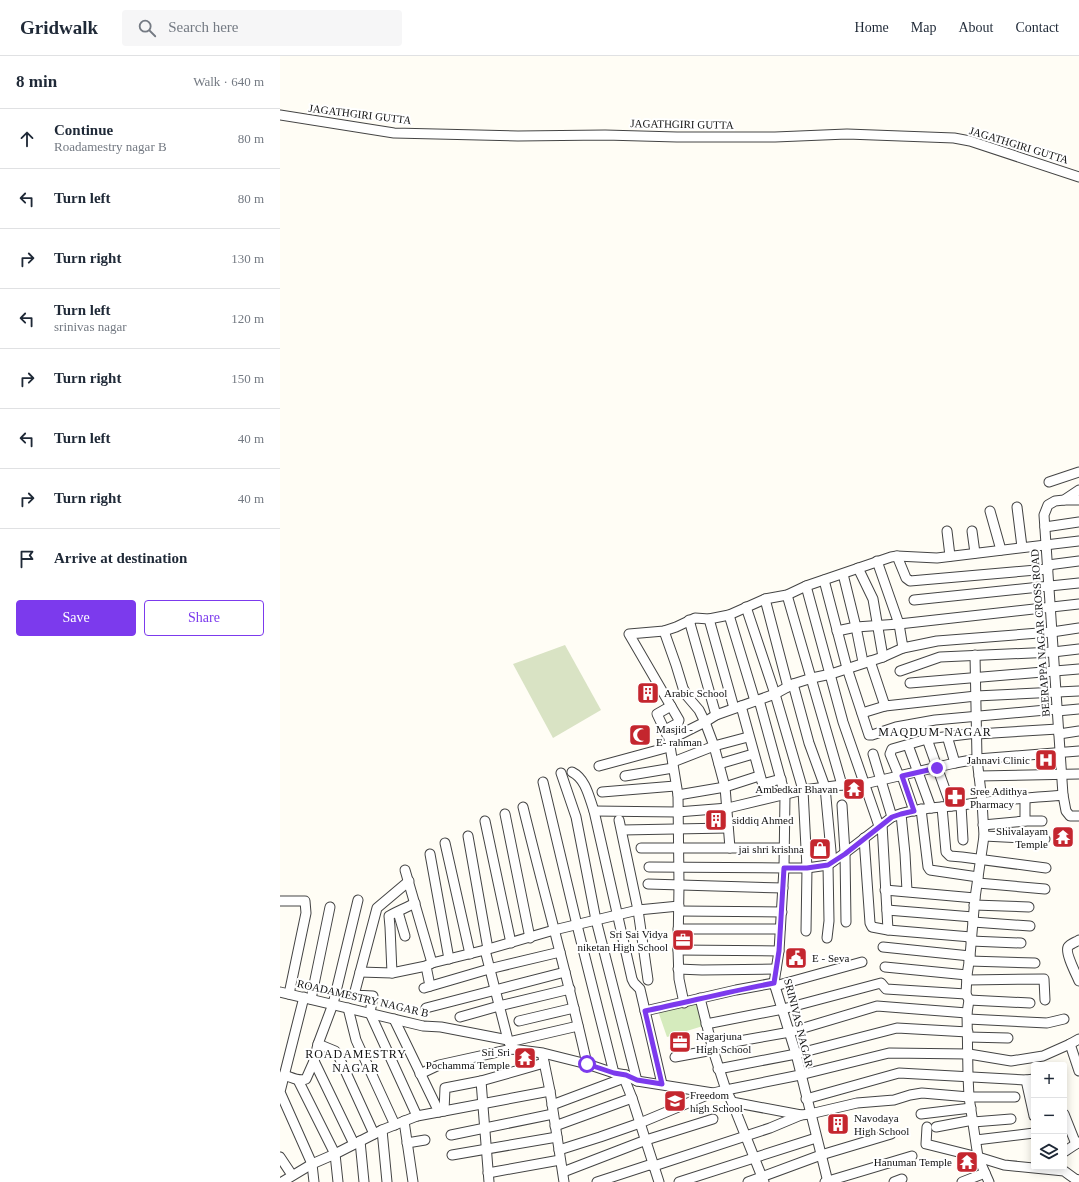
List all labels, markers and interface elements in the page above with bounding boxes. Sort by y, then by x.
search box [122,10,402,46]
text: Gridwalk [20,17,98,38]
icon: search [136,17,158,39]
text: Search here [168,19,239,35]
text: Home [855,20,889,35]
text: Map [911,20,936,35]
text: About [958,20,993,35]
text: Contact [1015,20,1059,35]
text: 8 min [16,72,57,91]
text: Walk · 640 m [193,74,264,89]
street label: JAGATHGIRI GUTTA [308,102,412,126]
street label: JAGATHGIRI GUTTA [630,117,734,131]
text: Continue [54,122,113,138]
street label: JAGATHGIRI GUTTA [968,124,1070,166]
icon: ahead [16,128,38,150]
text: 80 m [238,131,264,146]
text: Roadamestry nagar B [54,139,167,154]
icon: left [16,188,38,210]
text: Turn left [54,190,111,206]
text: 80 m [238,191,264,206]
icon: right [16,248,38,270]
text: Turn right [54,250,121,266]
text: 130 m [231,251,264,266]
text: Turn left [54,302,111,318]
icon: left [16,308,38,330]
text: 120 m [231,311,264,326]
text: srinivas nagar [54,319,127,334]
icon: right [16,368,38,390]
text: Turn right [54,370,121,386]
text: 150 m [231,371,264,386]
icon: left [16,428,38,450]
text: Turn left [54,430,111,446]
text: 40 m [238,431,264,446]
icon: right [16,488,38,510]
text: Turn right [54,490,121,506]
text: 40 m [238,491,264,506]
icon: arrive [16,548,38,570]
street label: BEERAPPA NAGAR CROSS ROAD [1028,549,1052,717]
text: Arrive at destination [54,550,187,566]
button: Save [16,600,136,636]
button: Share [144,600,264,636]
building icon: Arabic School [635,680,661,706]
place label: Arabic School [664,687,727,699]
mosque icon: Masjid - E- rahman [627,722,653,748]
place label: Masjid - E- rahman [656,723,703,748]
district label: MAQDUM NAGAR [878,725,992,739]
hospital icon: Jahnavi Clinic [1033,747,1059,773]
place label: Jahnavi Clinic [967,754,1030,766]
route end [928,759,946,777]
temple icon: Ambedkar Bhavan [841,776,867,802]
place label: Ambedkar Bhavan [755,783,838,795]
pharmacy icon: Sree Adithya Pharmacy [942,784,968,810]
place label: Sree Adithya Pharmacy [970,785,1027,810]
building icon: siddiq Ahmed [703,807,729,833]
place label: siddiq Ahmed [732,814,794,826]
temple icon: Shivalayam Temple [1050,824,1076,850]
place label: Shivalayam Temple [996,825,1048,850]
shop icon: jai shri krishna [807,836,833,862]
place label: jai shri krishna [738,843,804,855]
office icon: Sri Sai Vidya niketan High School [670,927,696,953]
place label: Sri Sai Vidya niketan High School [578,928,668,953]
public building icon: E - Seva [783,945,809,971]
place label: E - Seva [812,952,849,964]
street label: ROADAMESTRY NAGAR B [296,977,430,1019]
street label: SRINIVAS NAGAR [782,977,816,1069]
office icon: Nagarjuna High School [667,1029,693,1055]
place label: Nagarjuna High School [696,1030,751,1055]
temple icon: Sri Sri Pochamma Temple [512,1045,538,1071]
place label: Sri Sri Pochamma Temple [426,1046,510,1071]
district label: ROADAMESTRY NAGAR [305,1047,407,1075]
route start [578,1055,596,1073]
map controls [1031,1062,1067,1170]
button: + [1031,1062,1067,1098]
school or university icon: Freedom high School [662,1088,688,1114]
place label: Freedom high School [690,1089,743,1114]
button: − [1031,1098,1067,1134]
building icon: Navodaya High School [825,1111,851,1137]
place label: Navodaya High School [854,1112,909,1137]
button: layers [1031,1134,1067,1170]
temple icon: Hanuman Temple [954,1149,980,1175]
place label: Hanuman Temple [874,1156,952,1168]

